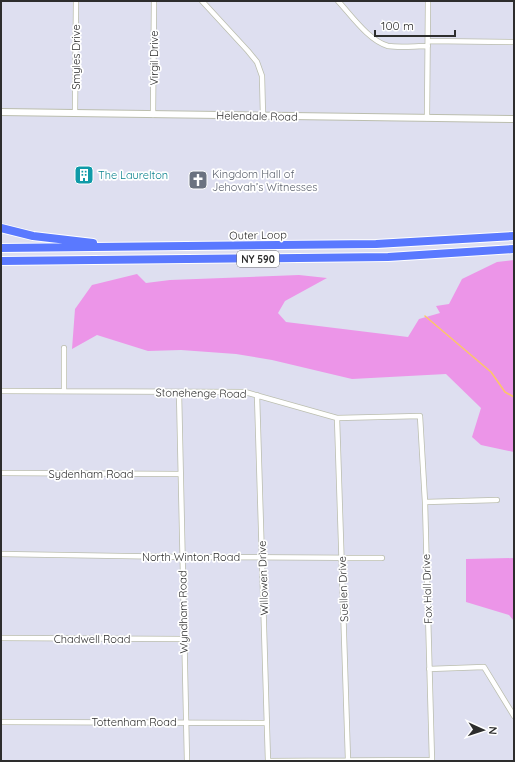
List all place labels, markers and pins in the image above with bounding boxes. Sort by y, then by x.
building icon: The Laurelton [73,164,95,186]
place label: Kingdom Hall of Jehovah’s Witnesses [212,167,317,194]
place label: The Laurelton [98,168,168,182]
church icon: Kingdom Hall of Jehovah’s Witnesses [187,169,209,191]

